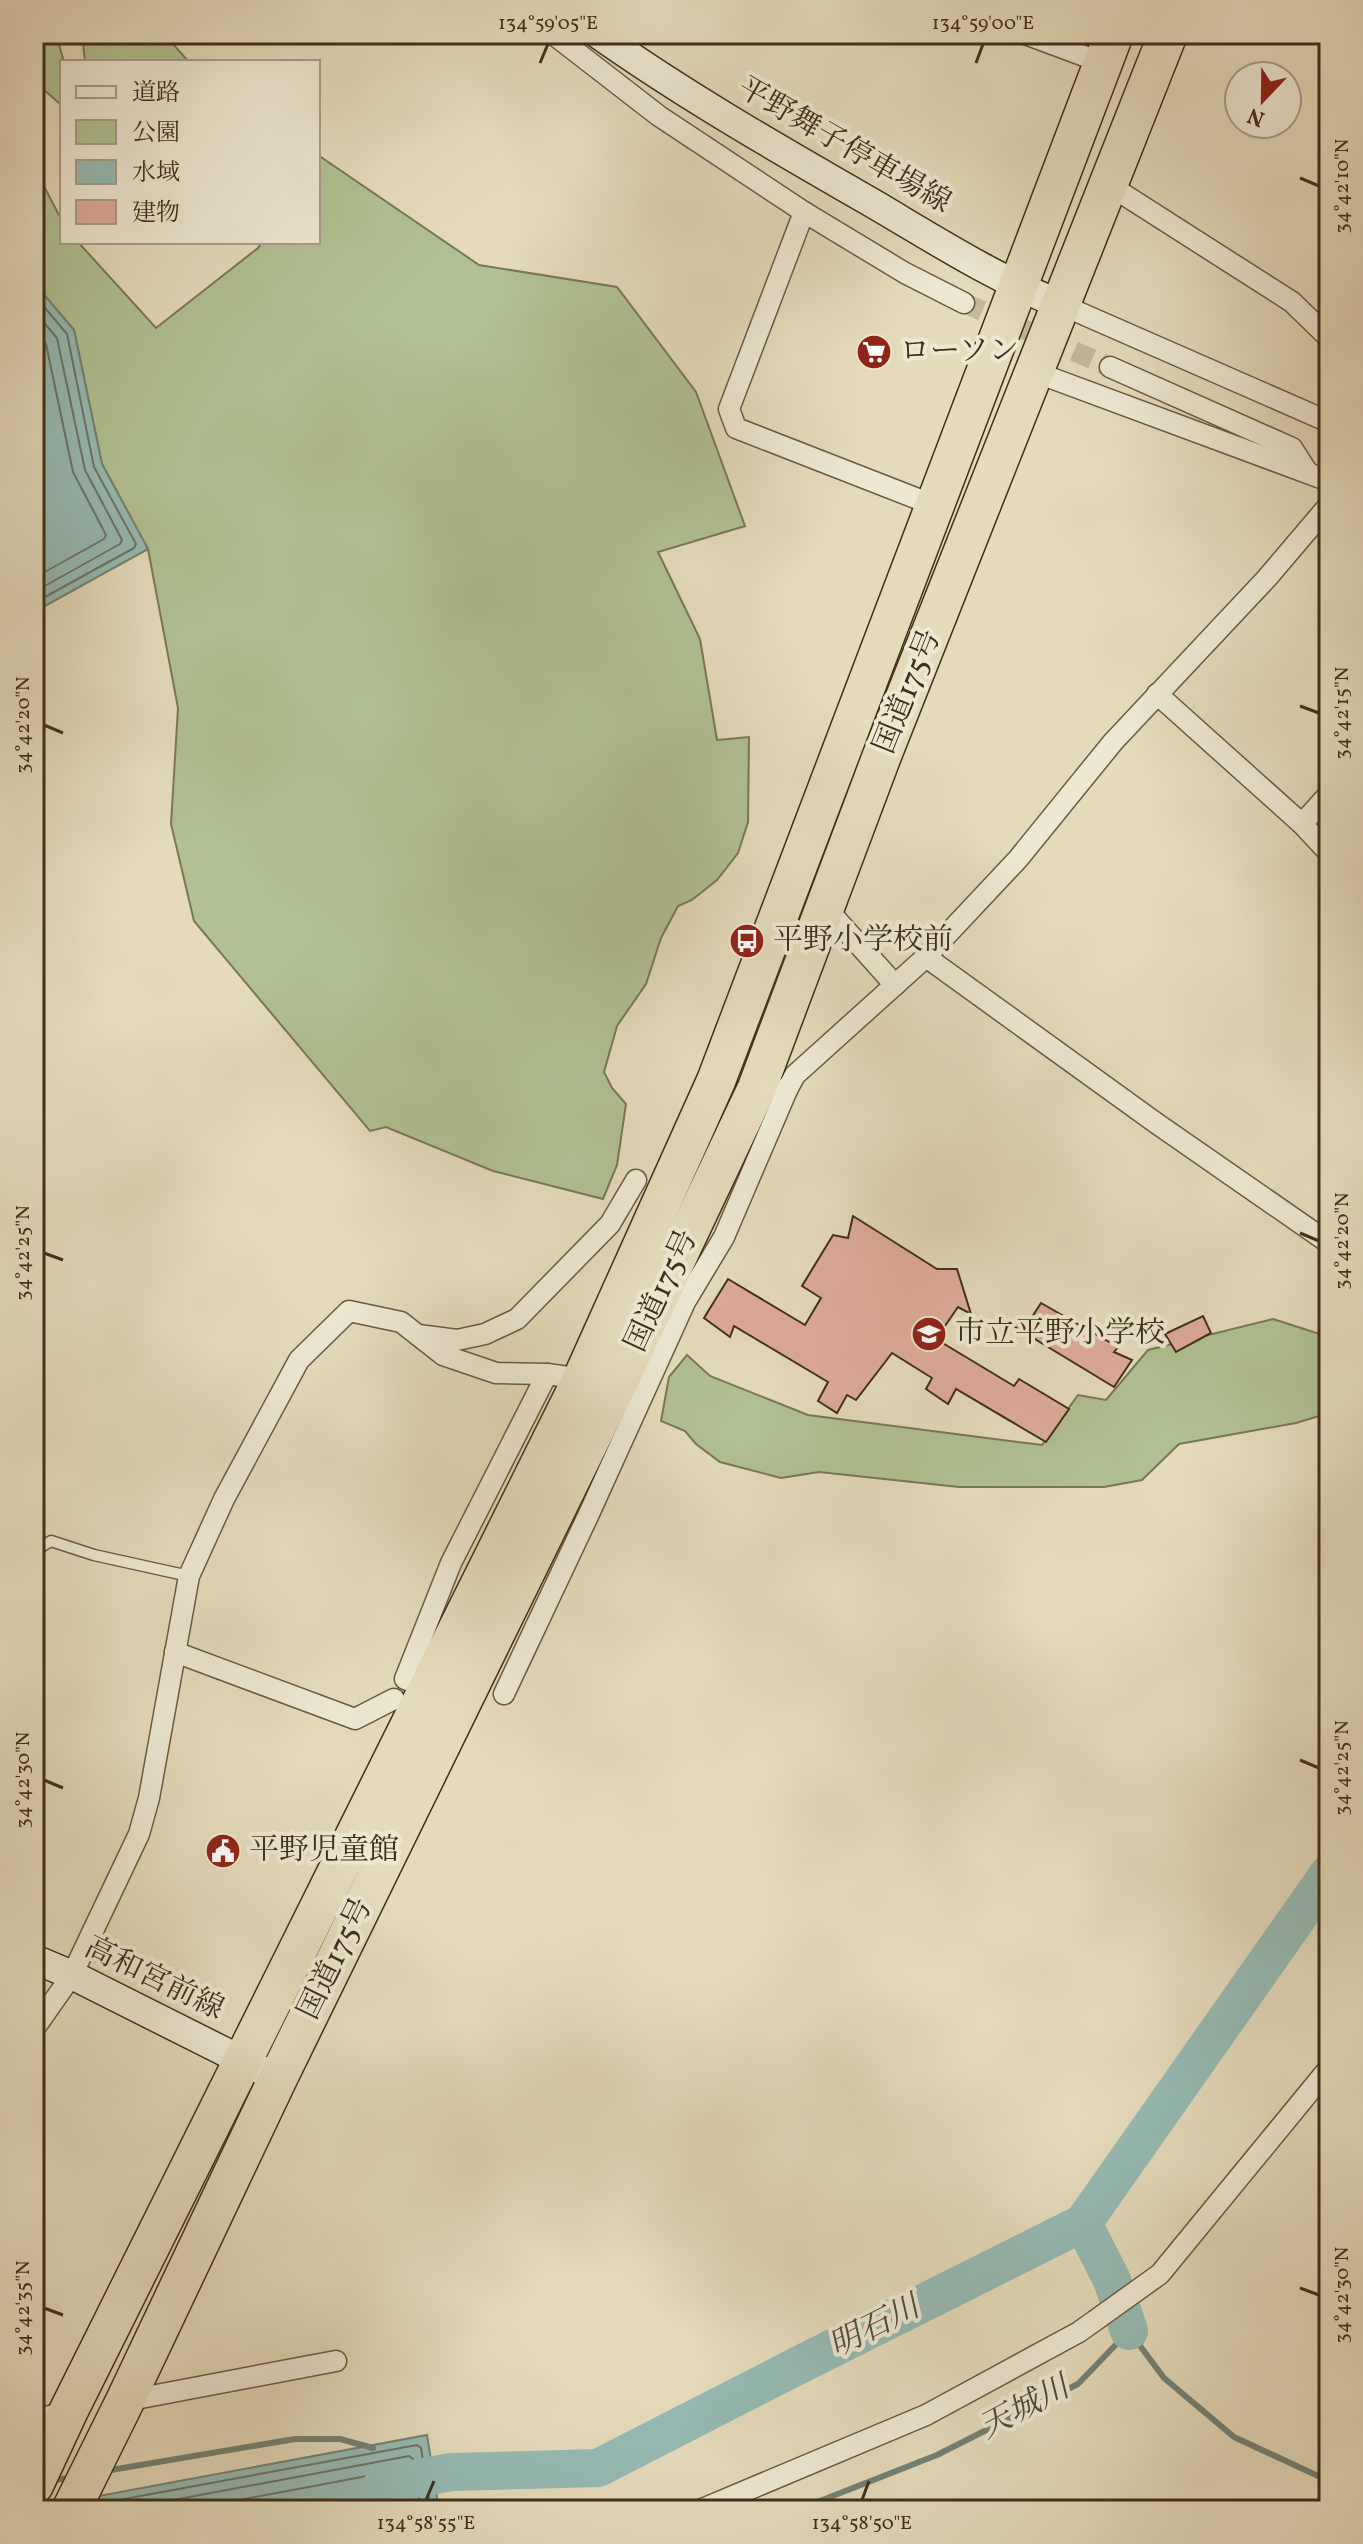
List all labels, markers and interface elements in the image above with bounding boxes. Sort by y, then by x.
text: 134°59'05"E [498,10,598,38]
text: 134°59'00"E [932,10,1034,38]
legend [60,60,320,244]
north arrow [1223,60,1303,140]
street label: 平野舞子停車場線 [730,68,958,224]
text: 道路 [132,77,180,111]
text: N [1243,99,1270,134]
text: 公園 [132,117,180,151]
text: 34°42'10"N [1329,138,1357,233]
text: 水域 [132,157,180,191]
text: 建物 [132,197,180,231]
place label: ローソン [900,331,1019,373]
supermarket icon: ローソン [855,333,893,371]
street label: 国道175号 [864,624,952,760]
text: 34°42'15"N [1329,666,1357,759]
text: 34°42'20"N [10,676,38,774]
place label: 平野小学校前 [773,920,953,962]
bus stop icon: 平野小学校前 [728,922,766,960]
text: 34°42'20"N [1329,1192,1357,1290]
text: 34°42'25"N [10,1205,38,1301]
street label: 国道175号 [615,1223,709,1359]
place label: 市立平野小学校 [955,1313,1165,1355]
school or university icon: 市立平野小学校 [910,1315,948,1353]
text: 34°42'25"N [1329,1720,1357,1816]
text: 34°42'30"N [10,1731,38,1828]
place label: 平野児童館 [249,1830,399,1872]
public building icon: 平野児童館 [204,1832,242,1870]
street label: 国道175号 [288,1891,384,2027]
street label: 高和宮前線 [77,1927,231,2031]
text: 34°42'30"N [1329,2246,1357,2343]
text: 34°42'35"N [10,2260,38,2356]
water label: 明石川 [822,2285,930,2369]
water label: 天城川 [972,2366,1080,2451]
text: 134°58'55"E [377,2510,475,2538]
text: 134°58'50"E [812,2510,912,2538]

